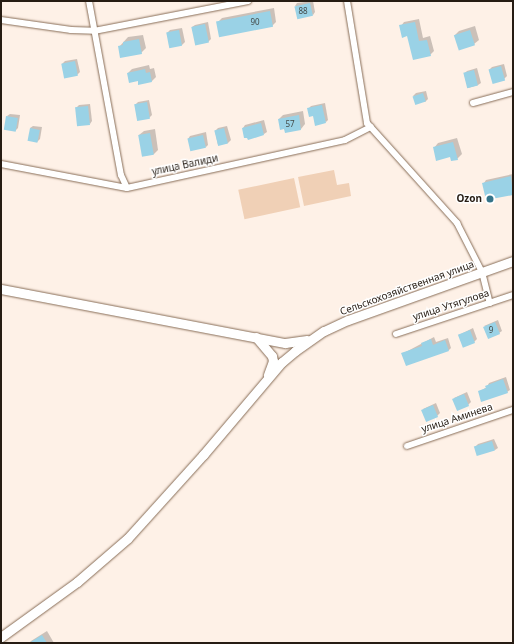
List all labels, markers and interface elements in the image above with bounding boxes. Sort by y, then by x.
house number: 88 [298,6,308,16]
house number: 90 [250,17,260,27]
house number: 57 [285,119,295,129]
street label: улица Валиди [151,152,219,178]
place label: Ozon [456,193,482,205]
marker: Ozon [485,194,495,204]
street label: Сельскохозяйственная улица [338,258,476,318]
street label: улица Утягулова [411,287,491,323]
house number: 9 [489,325,493,335]
street label: улица Аминева [420,401,494,435]

